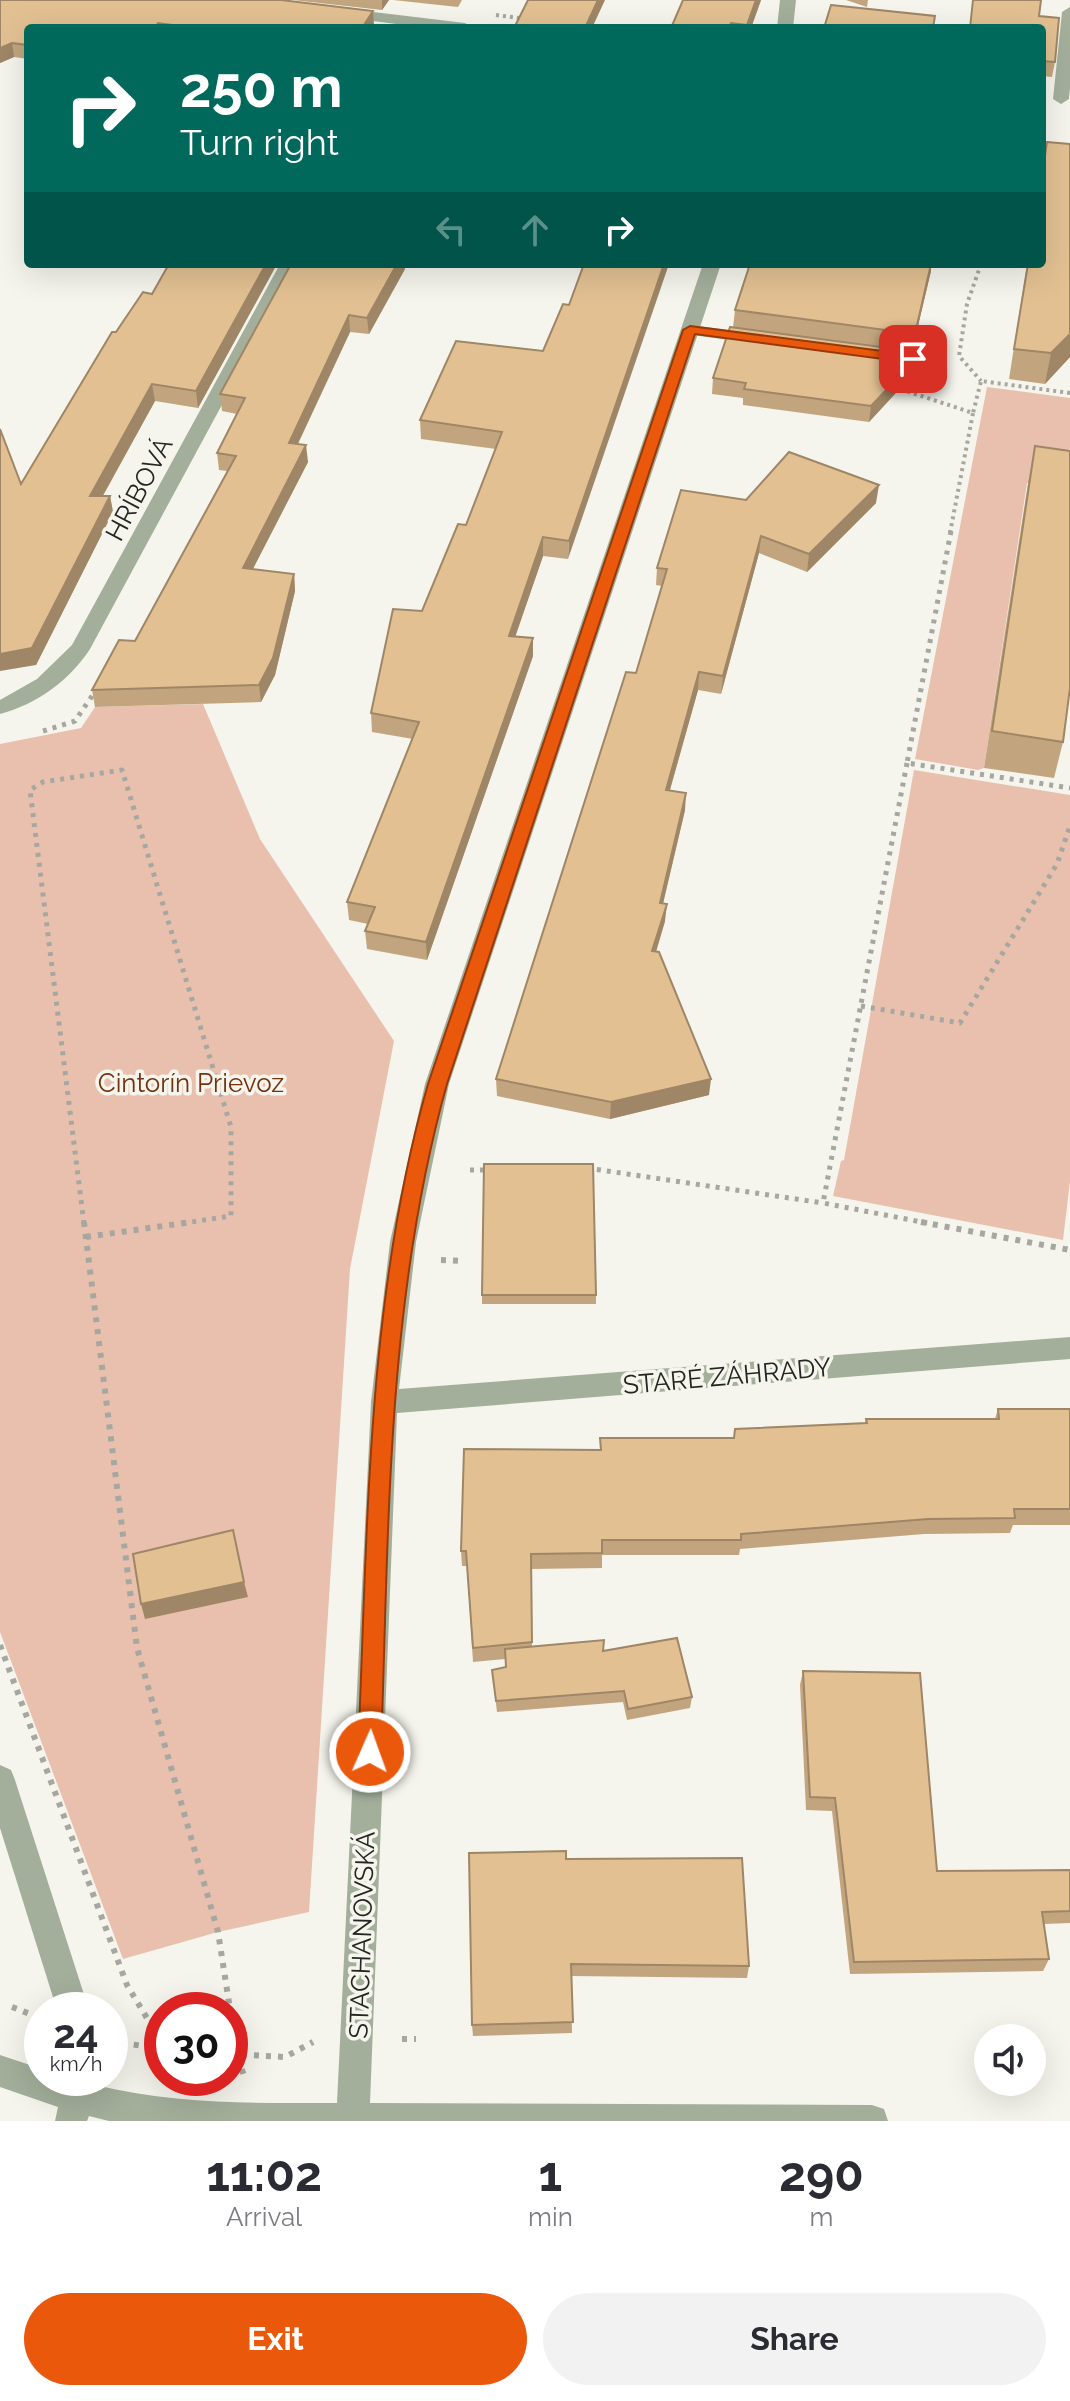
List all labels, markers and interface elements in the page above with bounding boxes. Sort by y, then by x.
text: 250 m [180,54,343,120]
icon: right [48,56,152,160]
text: Turn right [180,121,339,163]
icon: left [429,208,473,252]
icon: ahead [513,208,557,252]
icon: right [597,208,641,252]
pin [879,325,947,393]
icon: arrive [891,337,935,381]
street label: HRÍBOVÁ [99,432,179,546]
park label: Cintorín Prievoz [98,1068,284,1098]
street label: STARÉ ZÁHRADY [622,1352,832,1400]
position arrow [328,1710,412,1794]
street label: STACHANOVSKÁ [343,1830,381,2039]
speed limit sign: 30 [144,1992,248,2096]
text: 24 [53,2010,99,2057]
map controls [974,2024,1046,2096]
button: sound [974,2024,1046,2096]
text: km/h [50,2052,102,2076]
text: 11:02 [206,2146,322,2202]
text: 1 [539,2146,562,2202]
text: 290 [779,2146,864,2202]
text: Arrival [226,2202,302,2232]
text: min [528,2202,573,2232]
text: m [809,2202,833,2232]
button: Exit [24,2293,527,2385]
button: Share [543,2293,1046,2385]

